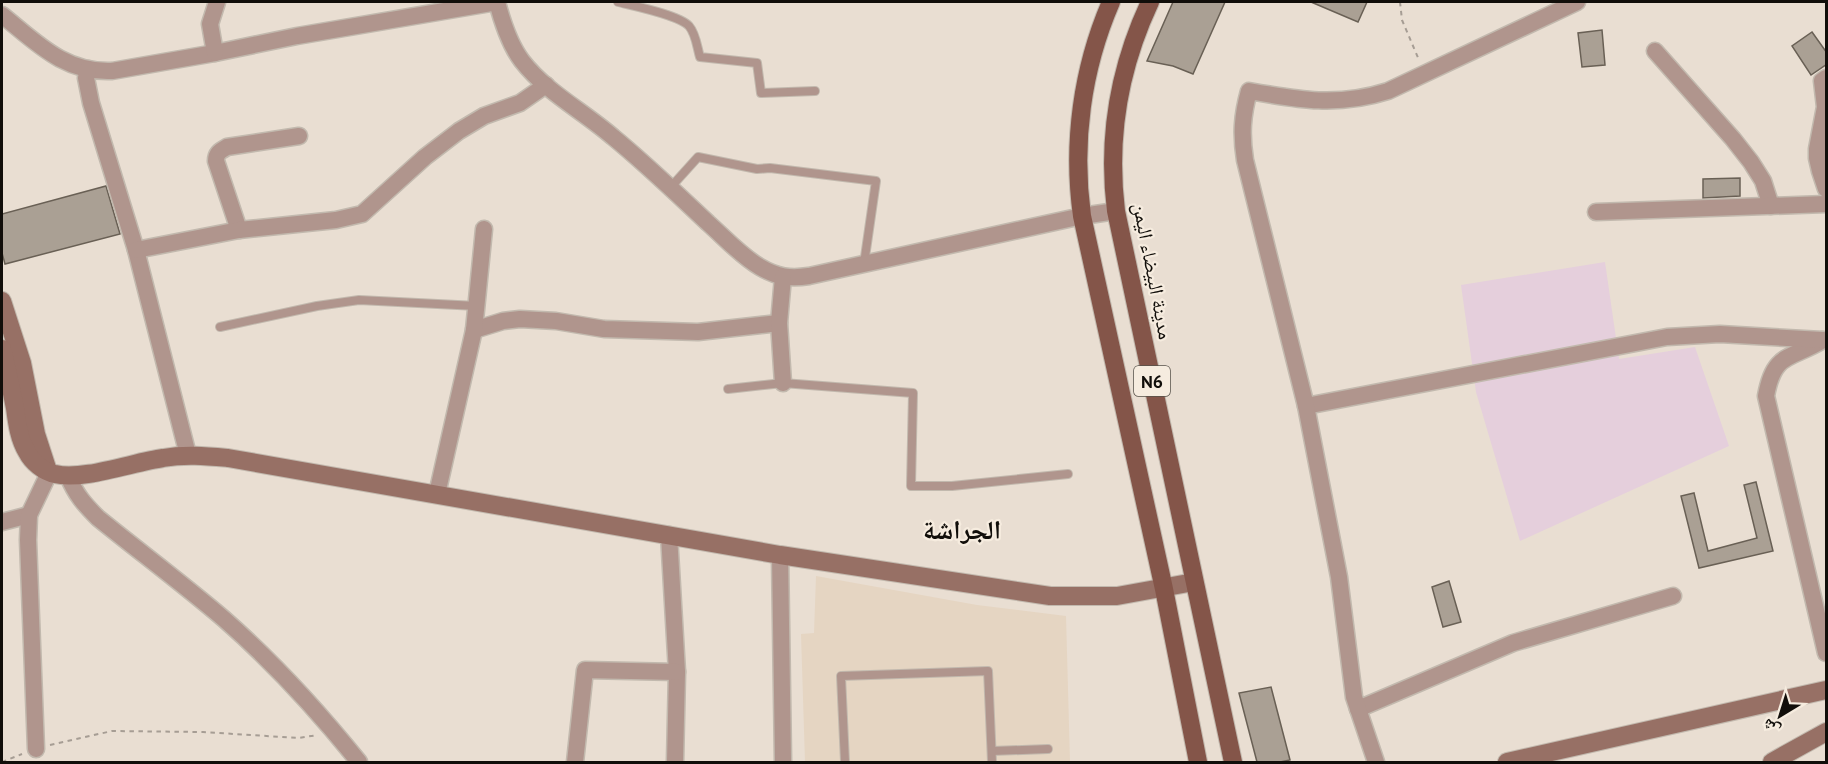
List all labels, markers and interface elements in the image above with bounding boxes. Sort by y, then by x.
street label: مدينة البيضاء اليمن [1127,200,1179,342]
road number: N6 [1134,366,1170,396]
district label: الجراشة [923,513,1001,546]
north arrow [1750,686,1810,746]
text: ش [1758,715,1784,741]

